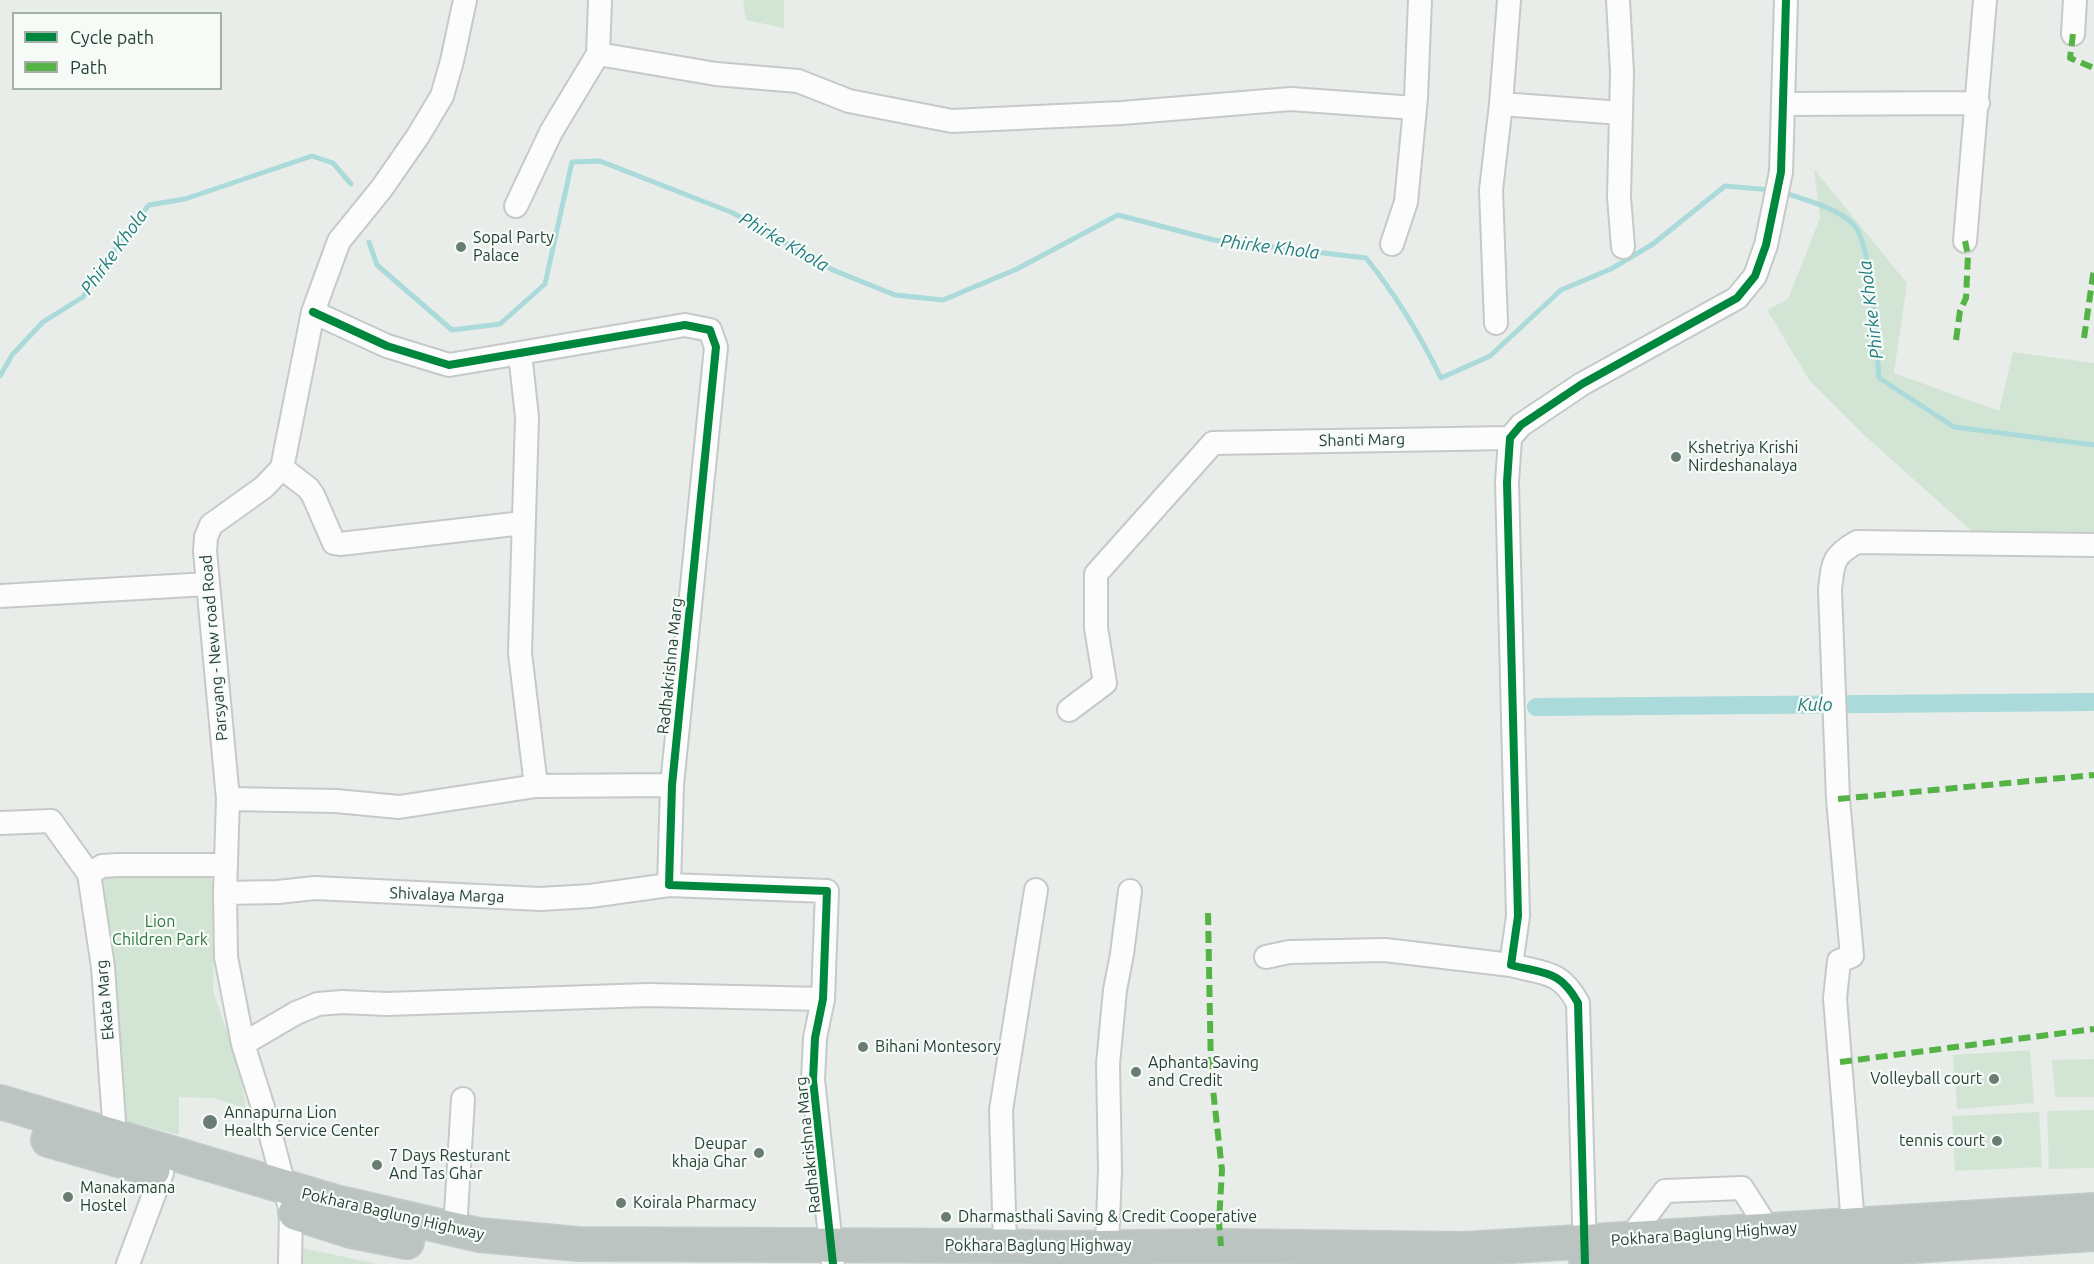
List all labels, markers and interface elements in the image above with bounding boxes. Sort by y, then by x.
legend [12,12,222,90]
text: Cycle path [70,27,154,47]
text: Path [70,57,107,77]
water label: Phirke Khola [76,205,152,299]
water label: Phirke Khola [736,208,832,276]
place label: Sopal Party Palace [473,228,554,266]
water label: Phirke Khola [1219,230,1321,264]
marker: Sopal Party Palace [454,240,468,254]
water label: Phirke Khola [1854,259,1888,361]
street label: Shanti Marg [1319,430,1405,450]
place label: Kshetriya Krishi Nirdeshanalaya [1688,438,1798,476]
marker: Kshetriya Krishi Nirdeshanalaya [1669,450,1683,464]
street label: Parsyang - New road Road [196,554,232,742]
street label: Radhakrishna Marg [653,597,687,735]
water label: Kulo [1798,694,1832,716]
street label: Shivalaya Marga [389,883,505,907]
park label: Lion Children Park [112,912,208,950]
street label: Ekata Marg [92,959,118,1041]
place label: Bihani Montesory [875,1037,1001,1057]
marker: Bihani Montesory [856,1040,870,1054]
place label: Aphanta Saving and Credit [1148,1053,1259,1091]
marker: Aphanta Saving and Credit [1129,1065,1143,1079]
place label: Volleyball court [1870,1069,1982,1089]
marker: Volleyball court [1987,1072,2001,1086]
street label: Radhakrishna Marg [791,1076,825,1214]
place label: Annapurna Lion Health Service Center [224,1103,380,1141]
marker: Annapurna Lion Health Service Center [201,1113,219,1131]
place label: tennis court [1899,1131,1985,1151]
place label: Deupar khaja Ghar [672,1134,747,1172]
marker: tennis court [1990,1134,2004,1148]
place label: 7 Days Resturant And Tas Ghar [389,1146,510,1184]
marker: Deupar khaja Ghar [752,1146,766,1160]
marker: 7 Days Resturant And Tas Ghar [370,1158,384,1172]
place label: Manakamana Hostel [80,1178,175,1216]
street label: Pokhara Baglung Highway [300,1184,486,1244]
marker: Manakamana Hostel [61,1190,75,1204]
place label: Koirala Pharmacy [633,1193,757,1213]
marker: Koirala Pharmacy [614,1196,628,1210]
place label: Dharmasthali Saving & Credit Cooperative [958,1207,1257,1227]
marker: Dharmasthali Saving & Credit Cooperative [939,1210,953,1224]
street label: Pokhara Baglung Highway [1610,1218,1798,1250]
street label: Pokhara Baglung Highway [945,1236,1131,1256]

